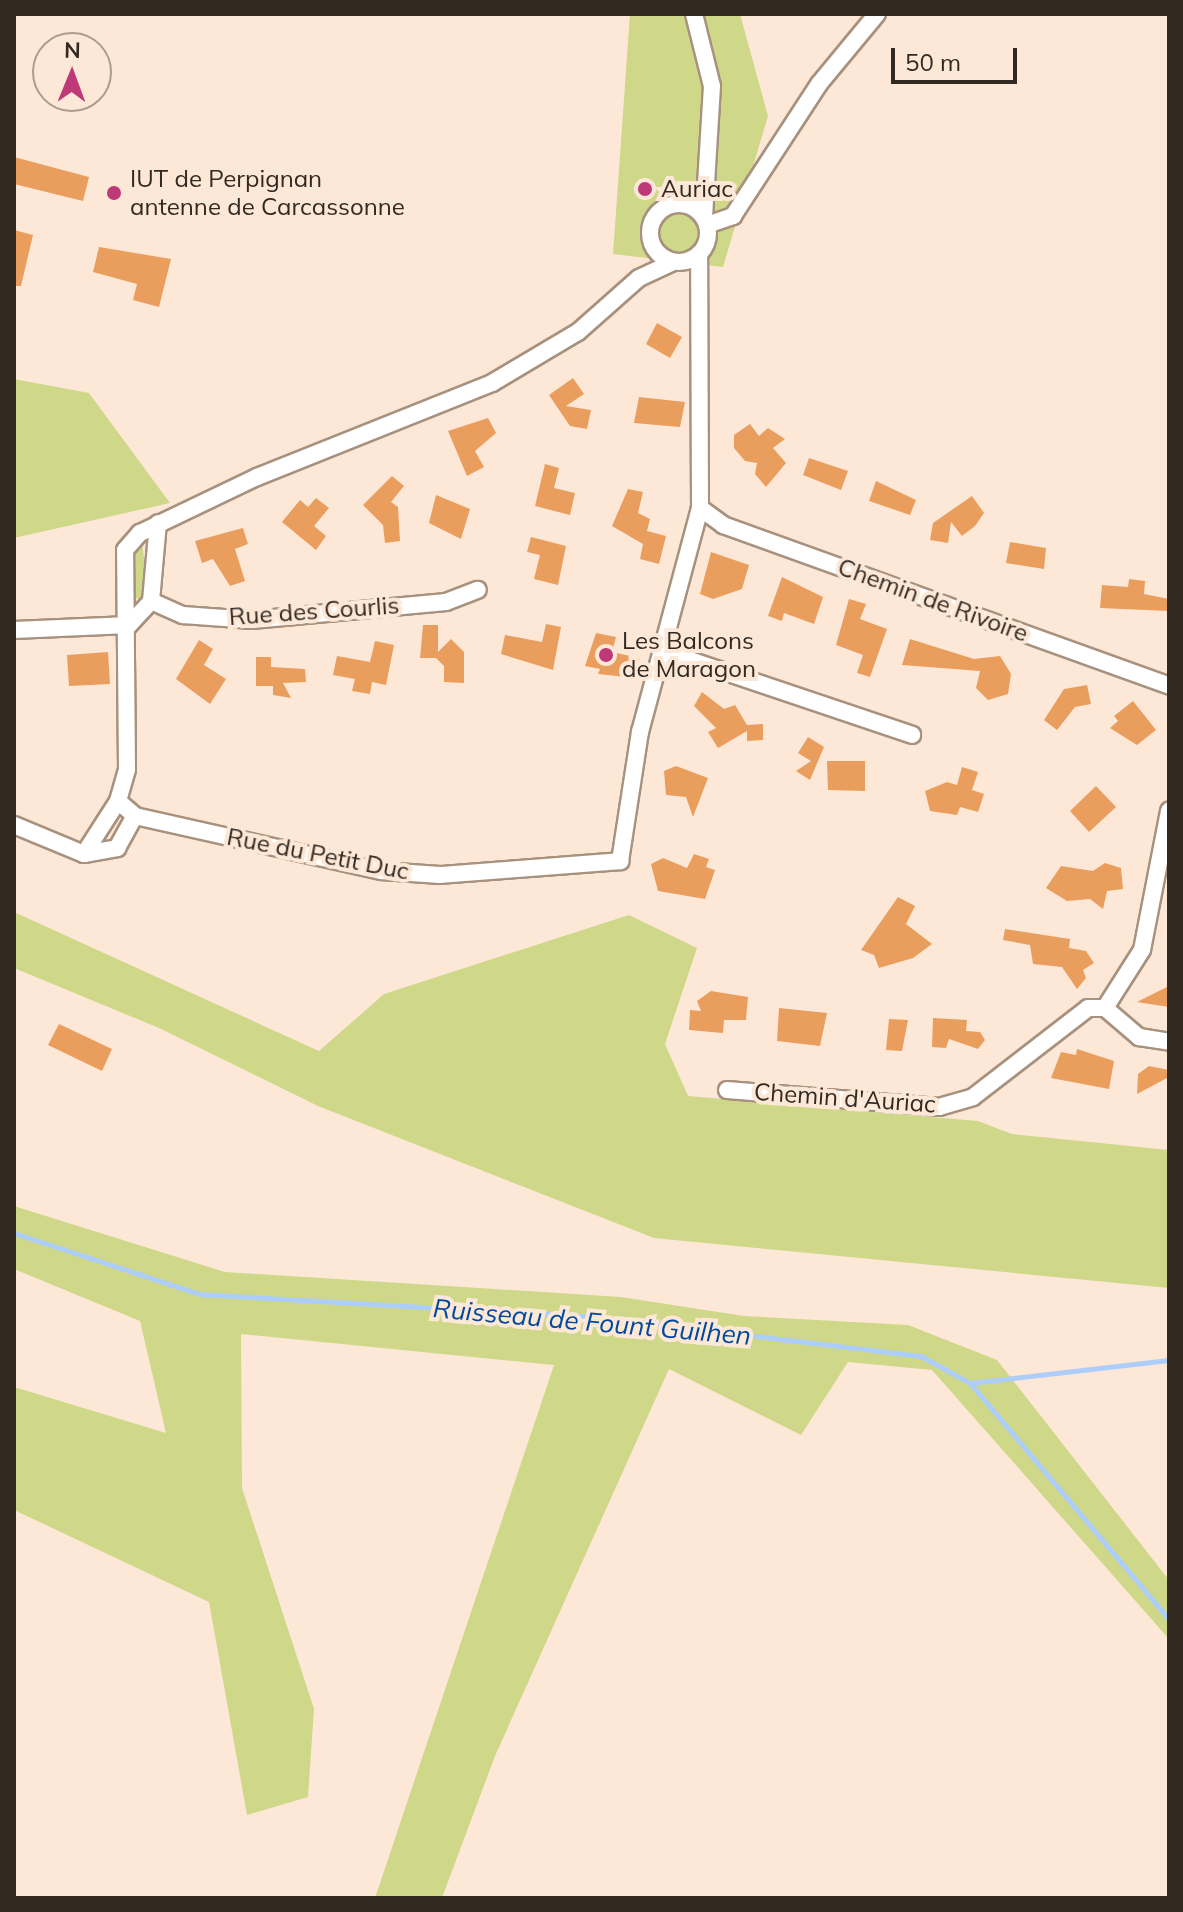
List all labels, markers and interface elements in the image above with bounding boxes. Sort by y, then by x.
north arrow [32,32,112,112]
scale bar [895,32,1021,82]
text: N [64,36,81,64]
text: 50 m [905,47,961,77]
place label: IUT de Perpignan antenne de Carcassonne [130,165,405,221]
place label: Auriac [661,175,733,203]
marker: Auriac [636,180,654,198]
marker: IUT de Perpignan antenne de Carcassonne [105,184,123,202]
street label: Chemin de Rivoire [834,552,1032,648]
street label: Rue des Courlis [228,591,400,631]
place label: Les Balcons de Maragon [622,627,756,683]
marker: Les Balcons de Maragon [597,646,615,664]
street label: Rue du Petit Duc [225,822,411,886]
street label: Chemin d'Auriac [753,1077,937,1119]
water label: Ruisseau de Fount Guilhen [432,1293,752,1351]

